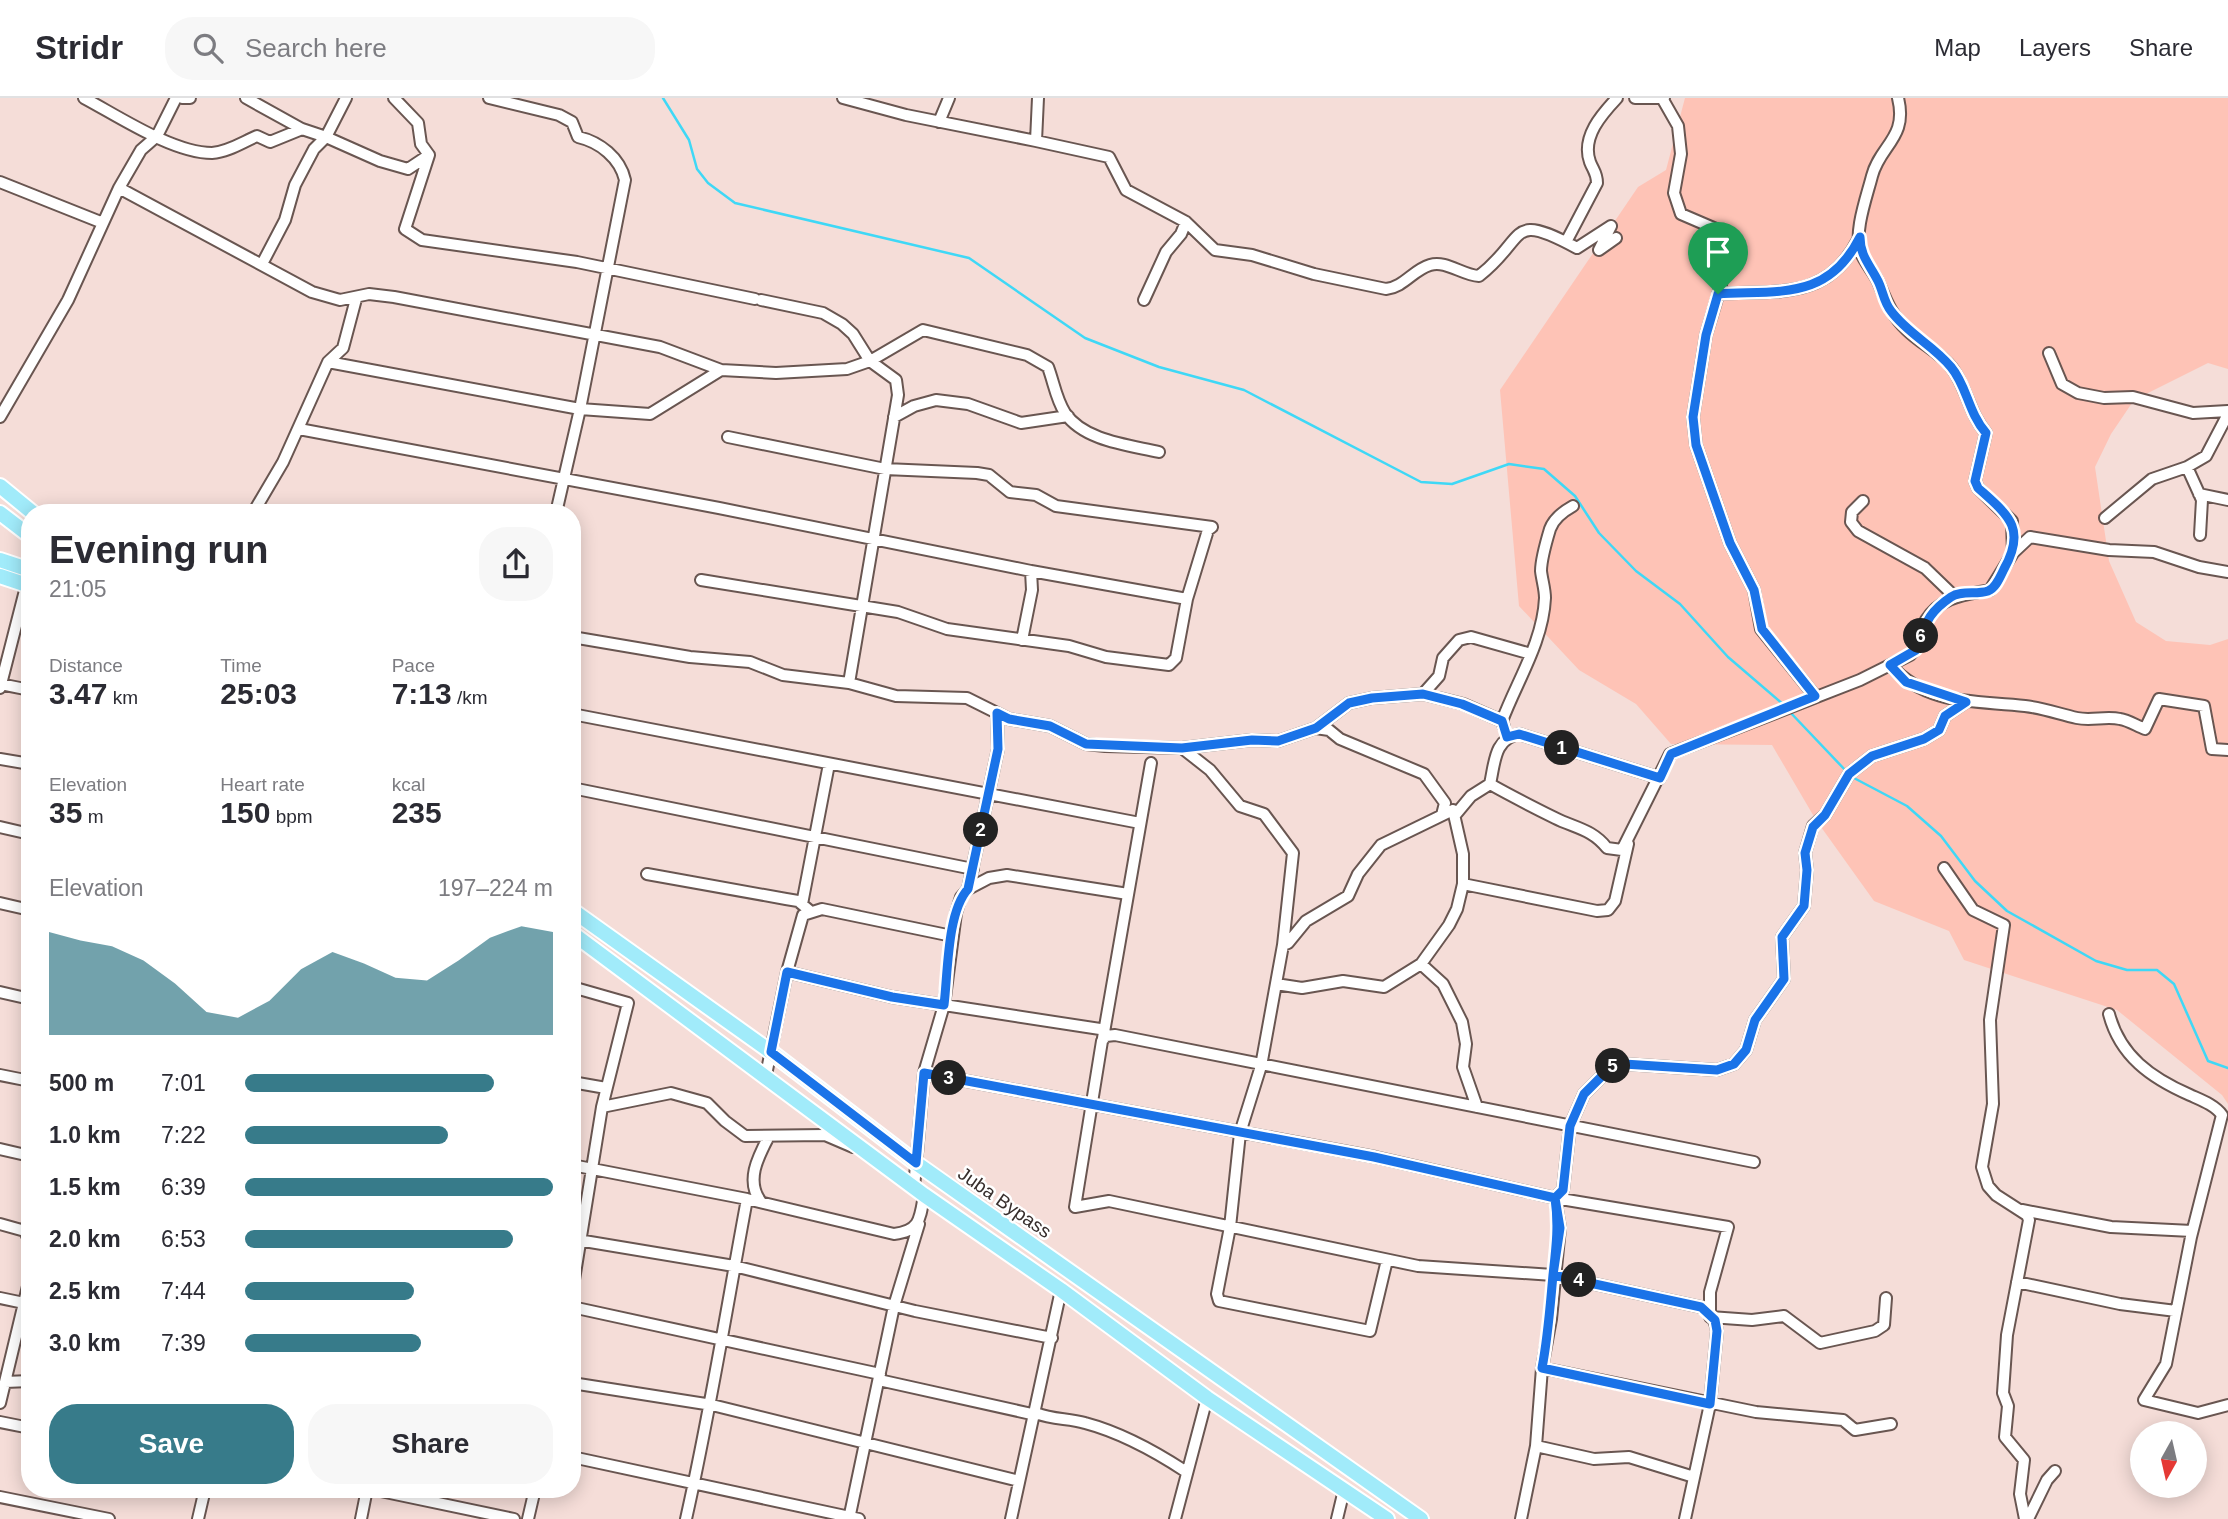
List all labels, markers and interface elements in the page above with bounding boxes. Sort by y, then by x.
search box [165,17,655,80]
text: Stridr [35,29,123,66]
icon: search [189,29,227,67]
text: Search here [245,33,387,63]
text: Map [1934,34,1981,61]
text: Layers [2019,34,2091,61]
text: Share [2129,34,2193,61]
pin [1688,222,1748,294]
icon: arrive [1699,233,1737,271]
button: share [479,527,553,601]
text: Evening run [49,529,269,571]
text: 21:05 [49,576,107,602]
pin: 6 [1904,618,1938,654]
text: 6 [1915,625,1926,646]
text: Distance [49,655,123,676]
text: Time [220,655,262,676]
text: Pace [392,655,435,676]
text: 3.47 [49,677,107,710]
text: 25:03 [220,677,297,710]
text: 7:13 [392,677,452,710]
text: km [107,687,138,708]
text: /km [452,687,488,708]
pin: 1 [1544,730,1580,766]
text: 1 [1556,737,1567,758]
text: Elevation [49,774,127,795]
text: Heart rate [220,774,305,795]
text: kcal [392,774,425,795]
text: 35 [49,796,82,829]
text: 150 [220,796,270,829]
text: 235 [392,796,442,829]
text: m [82,806,103,827]
text: bpm [270,806,313,827]
pin: 2 [964,812,998,848]
text: 2 [975,819,986,840]
text: Elevation [49,875,144,901]
text: 197–224 m [438,875,553,901]
pin: 5 [1596,1048,1630,1084]
text: 5 [1607,1055,1618,1076]
pin: 3 [932,1060,967,1096]
text: 3 [943,1067,954,1088]
text: 500 m [49,1070,114,1096]
text: 7:01 [161,1070,206,1096]
text: 1.0 km [49,1122,121,1148]
text: 7:22 [161,1122,206,1148]
street label: Juba Bypass [954,1163,1055,1242]
text: 1.5 km [49,1174,121,1200]
text: 6:39 [161,1174,206,1200]
text: 2.0 km [49,1226,121,1252]
text: 6:53 [161,1226,206,1252]
pin: 4 [1562,1262,1596,1298]
text: 4 [1573,1269,1584,1290]
text: 2.5 km [49,1278,121,1304]
text: 7:44 [161,1278,206,1304]
text: 3.0 km [49,1330,121,1356]
text: 7:39 [161,1330,206,1356]
button: Save [49,1404,294,1484]
button: Share [308,1404,553,1484]
north arrow [2130,1421,2207,1498]
map controls [2130,1421,2207,1498]

